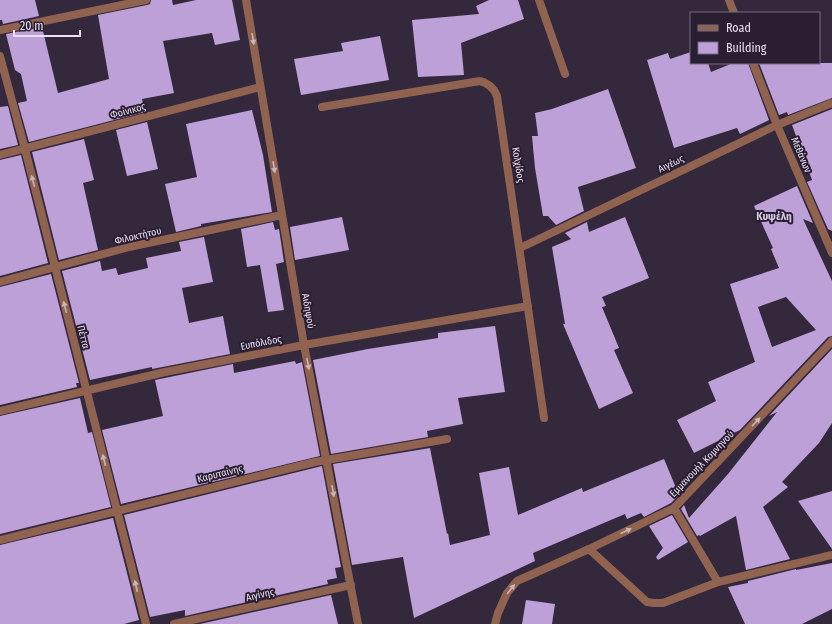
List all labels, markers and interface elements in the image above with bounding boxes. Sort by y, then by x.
scale bar [14,12,80,38]
legend [690,12,820,64]
text: 20 m [20,19,44,33]
text: Road [726,21,751,35]
one-way arrow [250,32,256,45]
text: Building [726,41,767,55]
street label: Φοίνικος [109,99,148,121]
street label: Μεθάνων [788,135,815,175]
street label: Κολχίδος [509,146,528,184]
street label: Αιγέως [656,151,687,175]
one-way arrow [271,161,277,173]
one-way arrow [30,175,36,187]
district label: Κυψέλη [756,210,792,223]
street label: Φιλοκτήτου [113,225,163,247]
street label: Αιδηψού [299,292,318,330]
one-way arrow [62,301,68,313]
street label: Πέττα [74,324,93,350]
street label: Ευπόλιδος [239,332,283,353]
one-way arrow [305,358,311,370]
one-way arrow [751,417,761,427]
street label: Εμμανουήλ Κομνηνού [667,428,737,500]
one-way arrow [101,454,107,466]
street label: Καρυταίνης [196,461,245,485]
one-way arrow [330,485,336,497]
one-way arrow [620,528,632,534]
one-way arrow [133,580,139,592]
one-way arrow [506,583,515,594]
street label: Αιγίνης [245,585,276,604]

